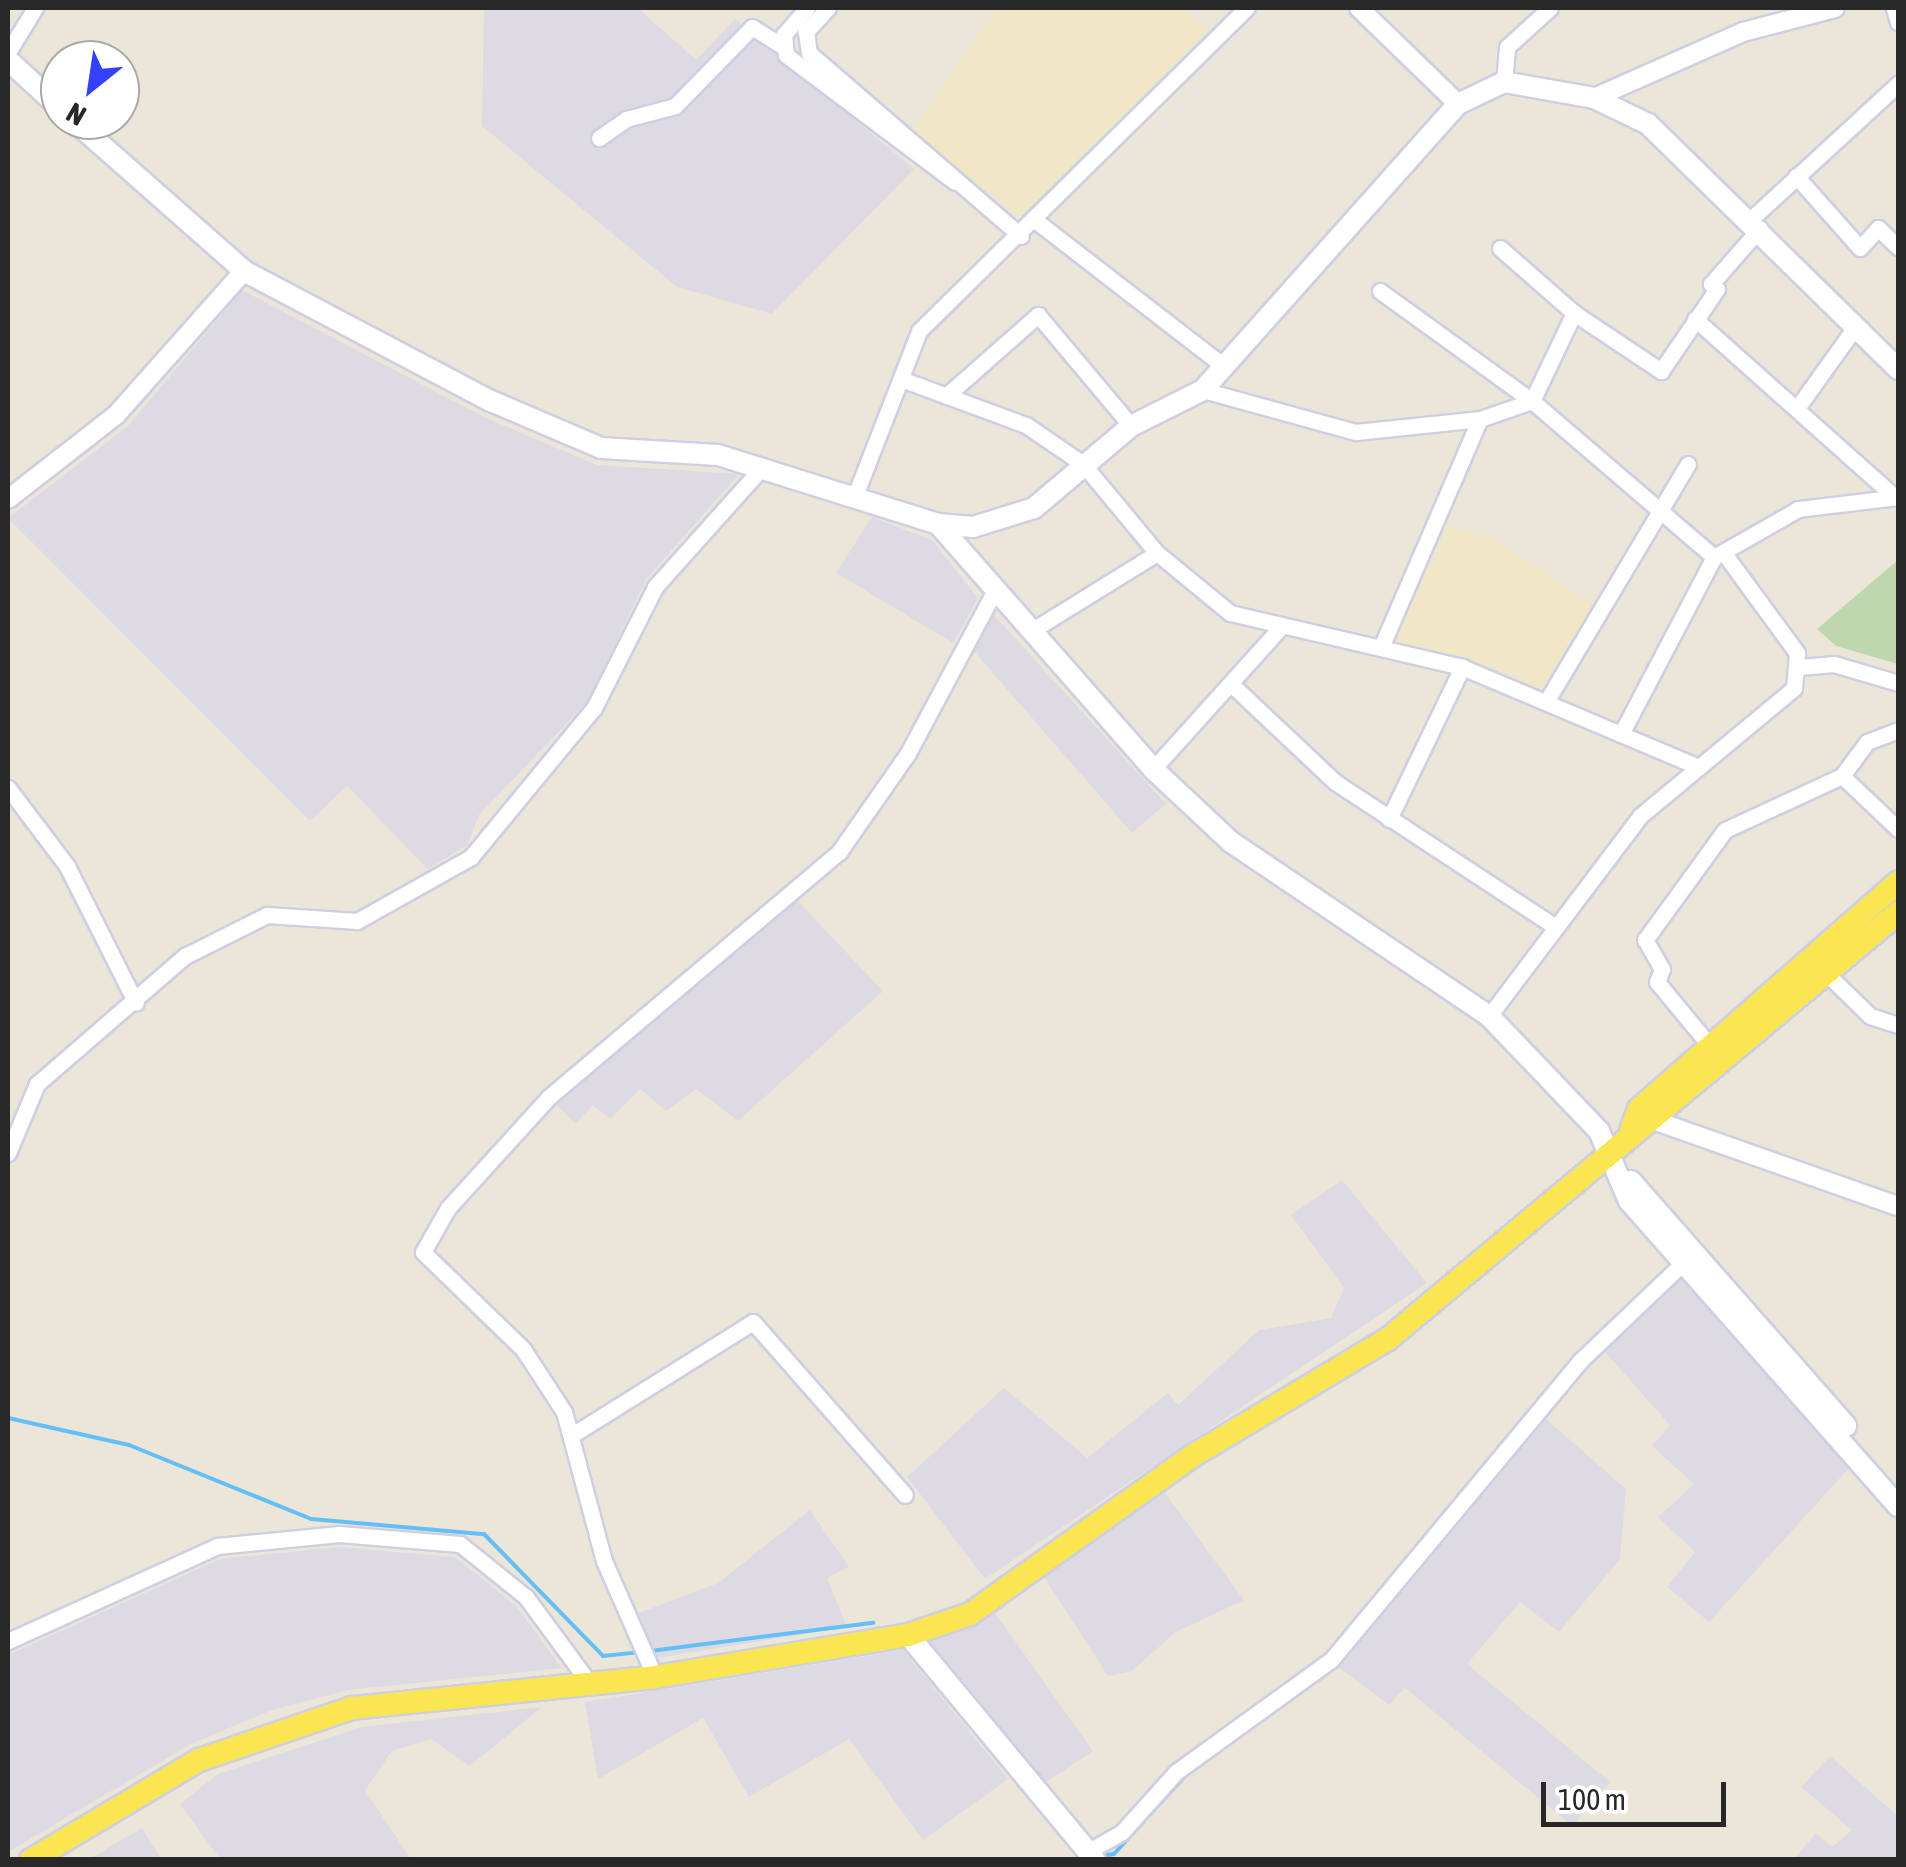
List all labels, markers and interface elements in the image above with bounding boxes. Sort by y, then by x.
north arrow [40,40,140,140]
text: N [61,96,91,132]
scale bar [1546,1762,1731,1824]
text: 100 m [1558,1782,1626,1816]

